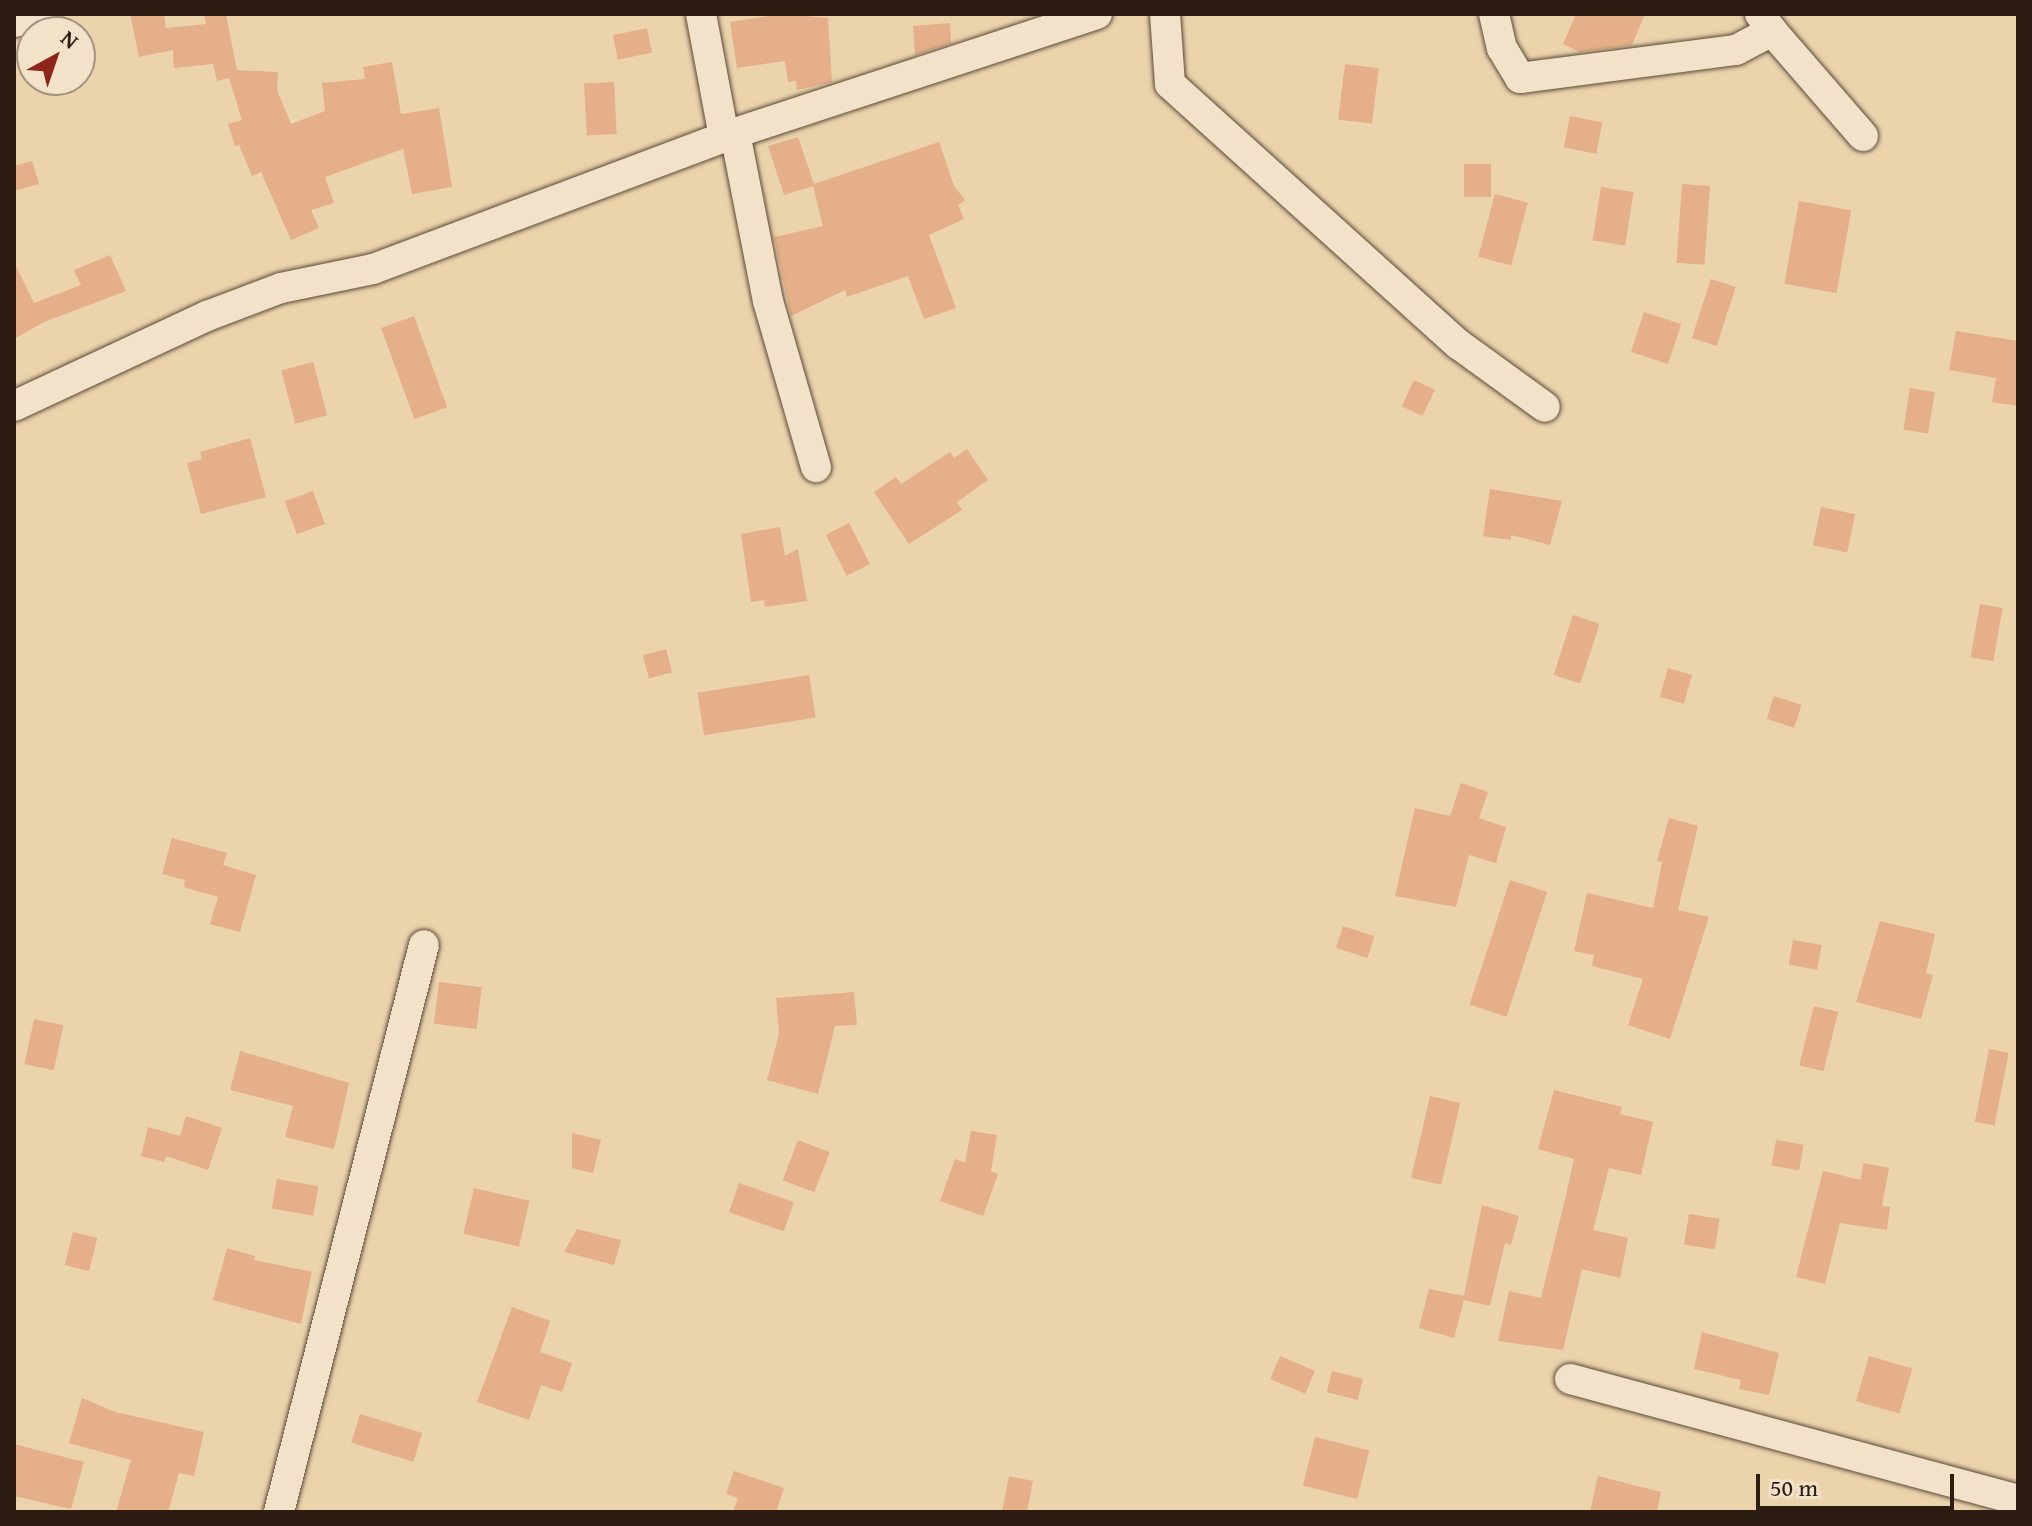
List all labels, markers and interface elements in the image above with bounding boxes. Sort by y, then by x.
north arrow [16,16,96,96]
text: N [54,22,86,56]
scale bar [1760,1458,1958,1508]
text: 50 m [1770,1470,1818,1505]

